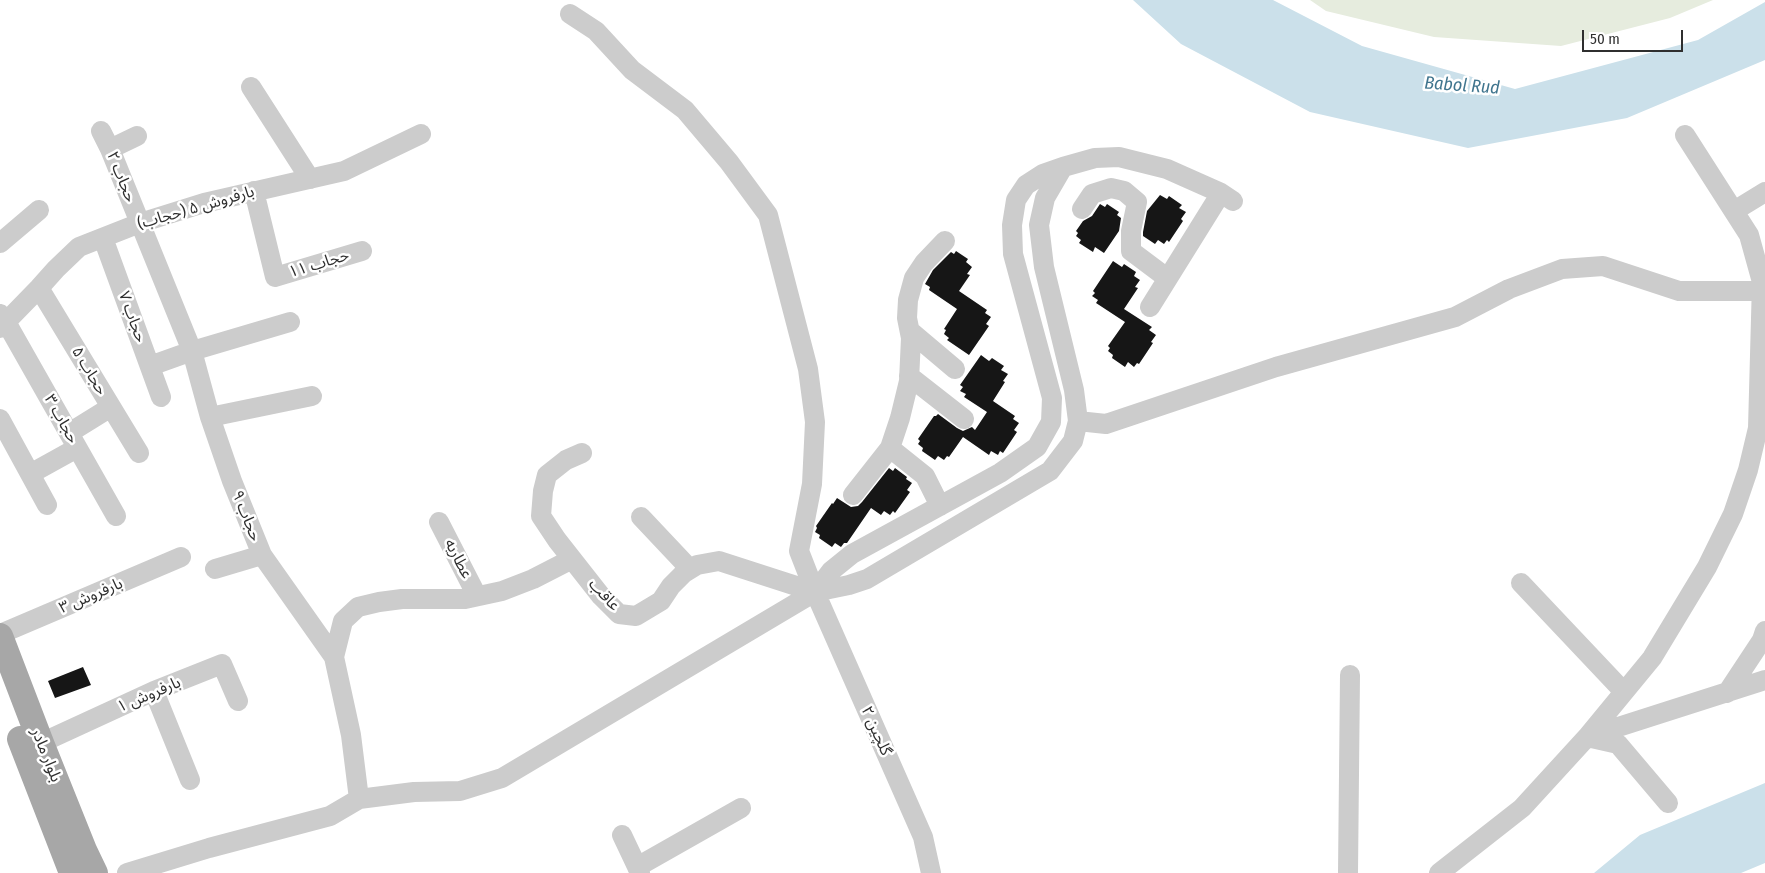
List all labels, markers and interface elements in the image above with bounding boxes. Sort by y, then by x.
scale bar [1585,20,1686,52]
text: 50 m [1590,30,1620,48]
water label: Babol Rud [1424,73,1500,99]
street label: حجاب ۲ [102,149,140,205]
street label: بارفروش ۵ (حجاب) [135,182,257,234]
street label: حجاب ۱۱ [286,246,352,282]
street label: حجاب ۷ [114,289,150,345]
street label: حجاب ۵ [67,343,111,399]
street label: حجاب ۳ [40,391,82,447]
street label: حجاب ۹ [227,488,265,544]
street label: عطاریه [440,536,476,582]
street label: بارفروش ۳ [56,574,126,618]
street label: عاقب [584,575,624,615]
street label: بارفروش ۱ [114,673,184,717]
street label: گلچین ۲ [857,703,895,759]
street label: بلوار مادر [26,725,66,785]

